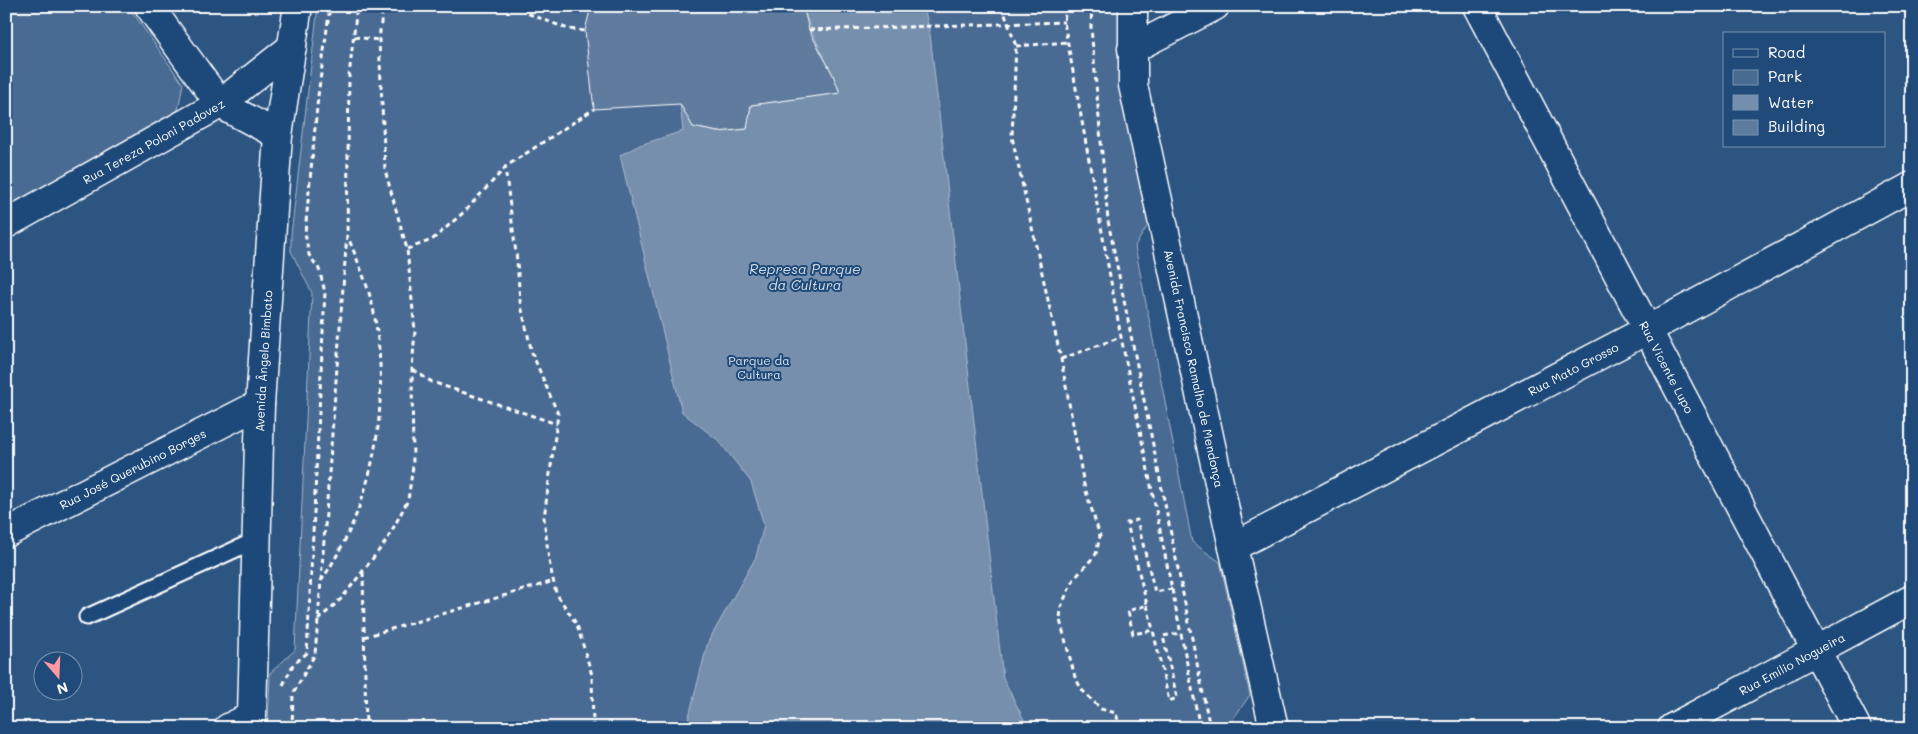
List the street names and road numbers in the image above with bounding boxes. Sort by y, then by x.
street label: Rua Tereza Poloni Padovez [80,95,228,187]
street label: Avenida Francisco Ramalho de Mendonça [1161,248,1228,489]
street label: Avenida Ângelo Bimbato [251,290,276,432]
street label: Rua Vicente Lupo [1636,318,1698,416]
street label: Rua Mato Grosso [1525,338,1621,399]
street label: Rua José Querubino Borges [57,425,209,513]
street label: Rua Emílio Nogueira [1736,629,1847,699]

